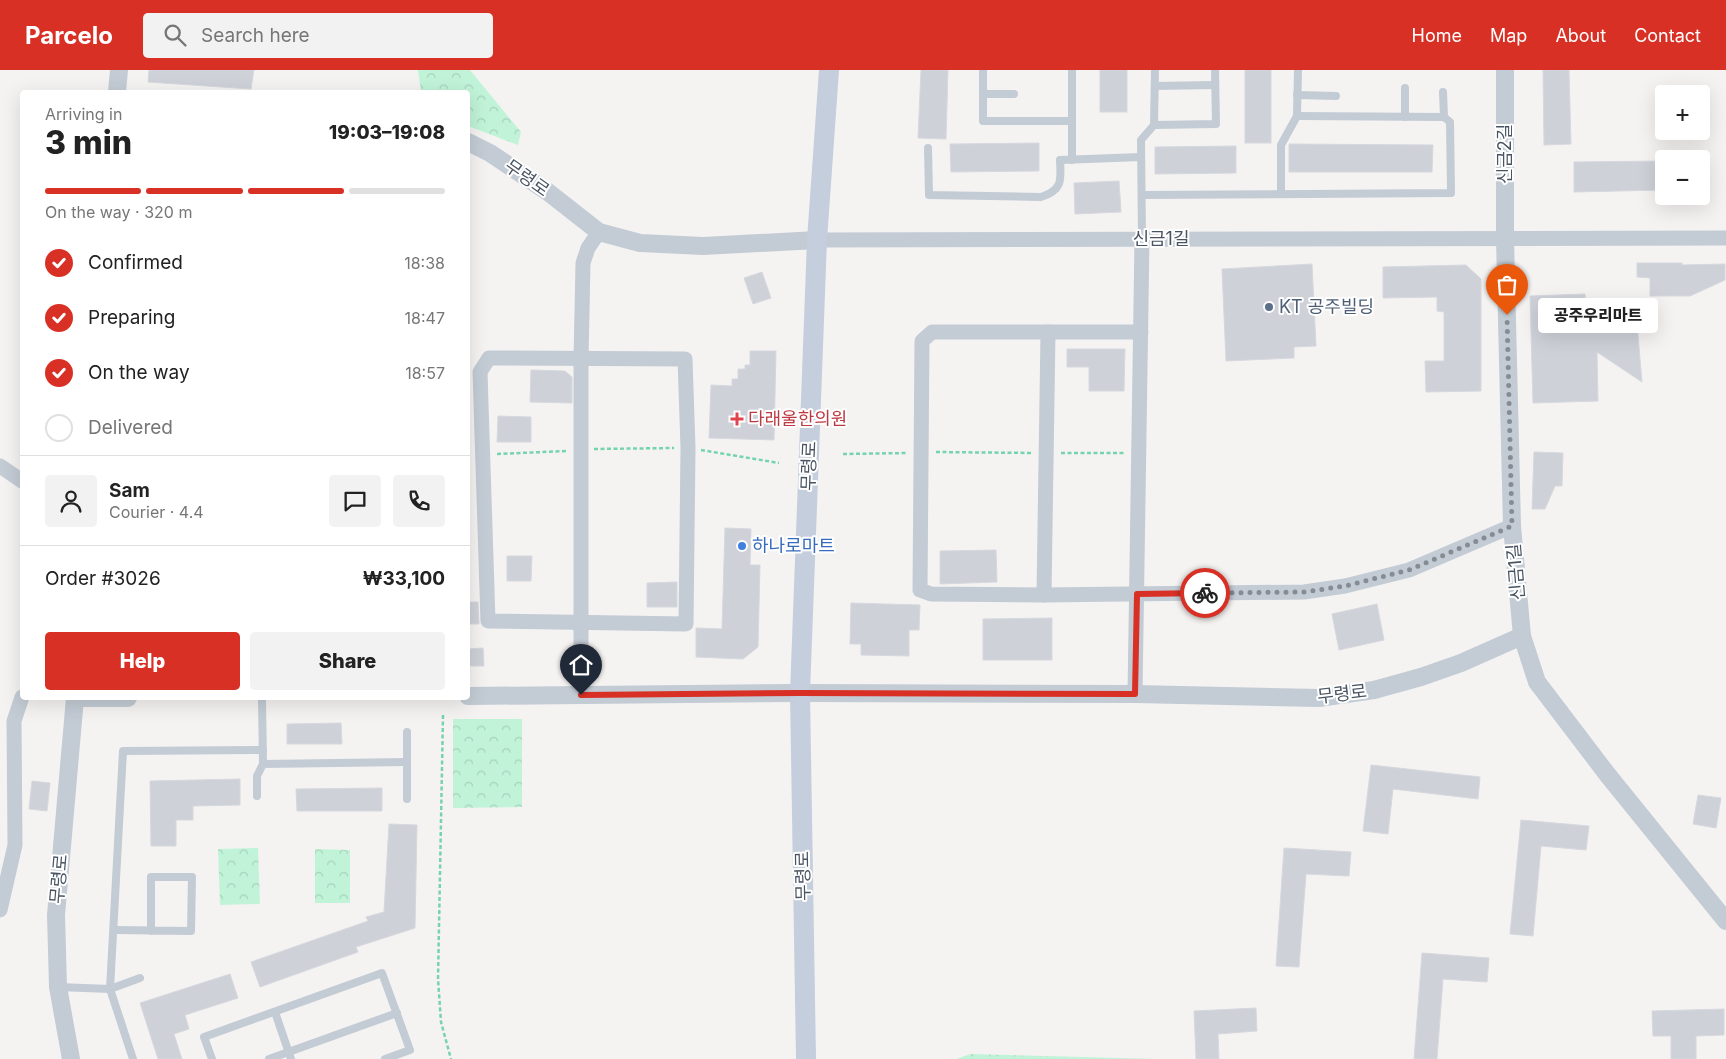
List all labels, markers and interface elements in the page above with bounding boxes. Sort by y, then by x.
search box [143,13,493,58]
text: Parcelo [25,21,113,50]
icon: search [161,21,189,49]
text: Search here [201,24,310,47]
text: Home [1412,25,1462,46]
text: Map [1490,25,1527,46]
text: About [1555,25,1606,46]
text: Contact [1634,25,1701,46]
map controls [1655,85,1710,205]
button: + [1655,85,1710,140]
text: Arriving in [45,104,122,124]
text: 19:03–19:08 [329,121,445,144]
text: 3 min [45,123,132,162]
street label: 신금2길 [1494,124,1515,184]
button: − [1655,150,1710,205]
street label: 무령로 [501,155,554,200]
text: On the way · 320 m [45,202,192,222]
street label: 신금1길 [1132,228,1190,249]
icon: check [45,249,73,277]
text: Confirmed [88,251,183,274]
text: 18:38 [404,253,445,273]
pin [1486,264,1528,315]
icon: bag [1493,271,1521,299]
place label: KT 공주빌딩 [1279,296,1374,317]
callout: 공주우리마트 [1537,298,1657,332]
marker: KT 공주빌딩 [1263,301,1275,313]
icon: check [45,304,73,332]
text: 공주우리마트 [1554,305,1642,325]
text: Preparing [88,306,175,329]
text: 18:47 [405,308,445,328]
icon: check [45,359,73,387]
text: On the way [88,361,190,384]
text: 18:57 [405,363,445,383]
place label: 다래울한의원 [748,408,847,429]
marker: 다래울한의원 [730,412,744,426]
text: Delivered [88,416,173,439]
street label: 무령로 [797,441,820,491]
button: person [45,475,97,527]
button: chat [329,475,381,527]
button: phone [393,475,445,527]
text: Sam [109,479,150,502]
text: Courier · 4.4 [109,502,204,522]
place label: 하나로마트 [752,535,835,556]
marker: 하나로마트 [736,540,748,552]
street label: 신금1길 [1503,543,1528,601]
text: Order #3026 [45,567,161,590]
text: ₩33,100 [363,567,445,590]
courier [1180,568,1230,618]
icon: bike [1191,579,1219,607]
button: Help [45,632,240,690]
button: Share [250,632,445,690]
pin [560,644,602,695]
icon: home [567,651,595,679]
street label: 무령로 [1316,680,1368,707]
street label: 무령로 [792,851,813,901]
street label: 무령로 [46,853,71,905]

